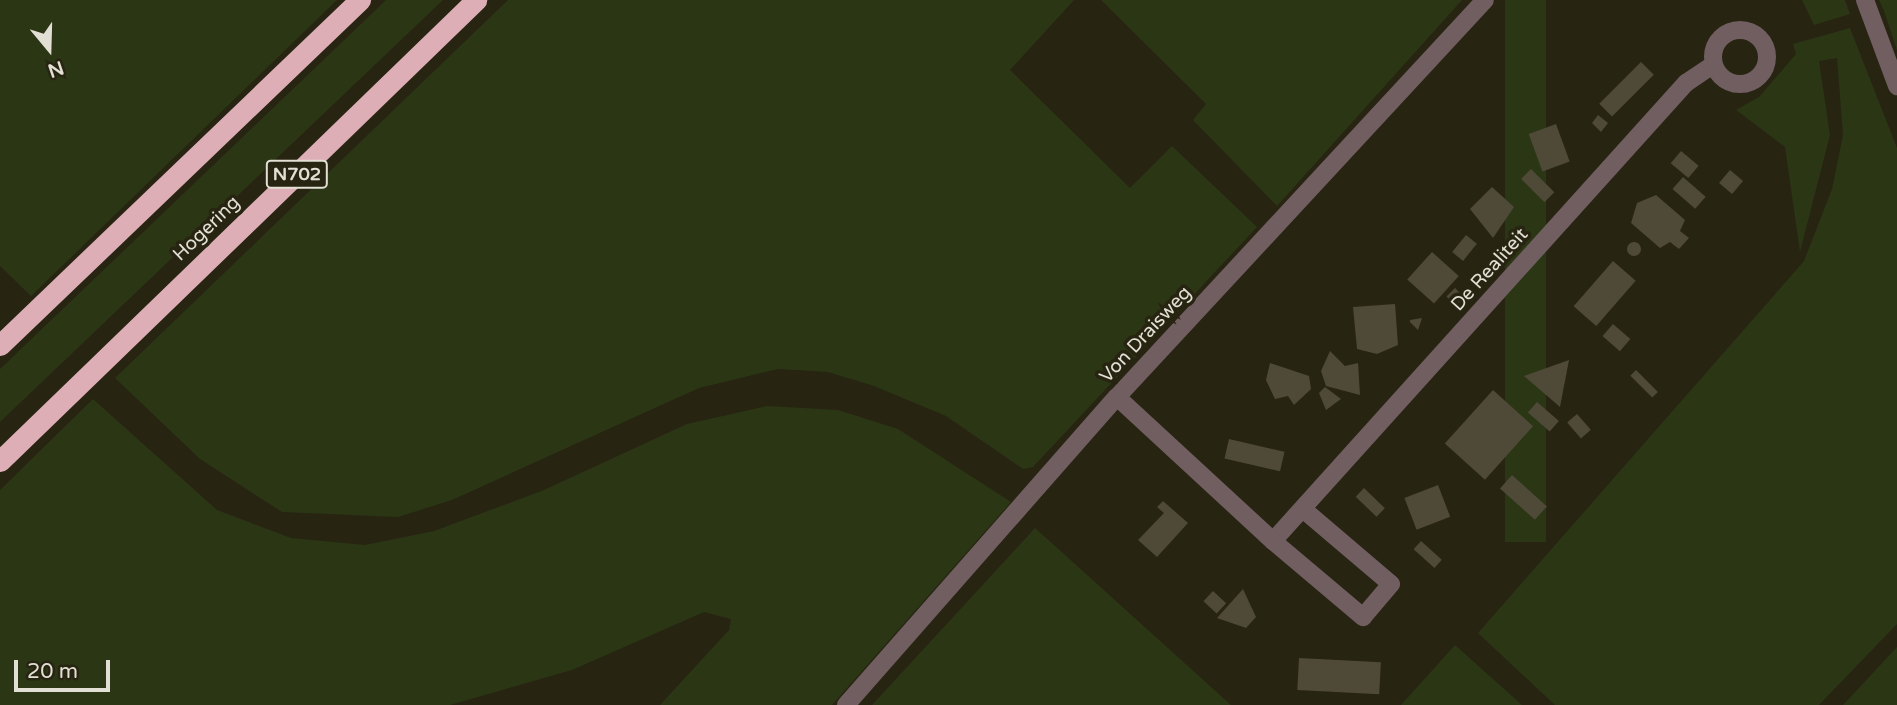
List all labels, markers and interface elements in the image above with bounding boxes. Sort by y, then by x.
north arrow [14,14,84,84]
text: N [45,56,67,82]
road number: N702 [266,160,328,188]
street label: Hogering [169,192,245,266]
street label: De Realiteit [1447,224,1533,316]
street label: Von Draisweg [1095,282,1197,388]
scale bar [18,646,114,690]
text: 20 m [27,659,78,684]

